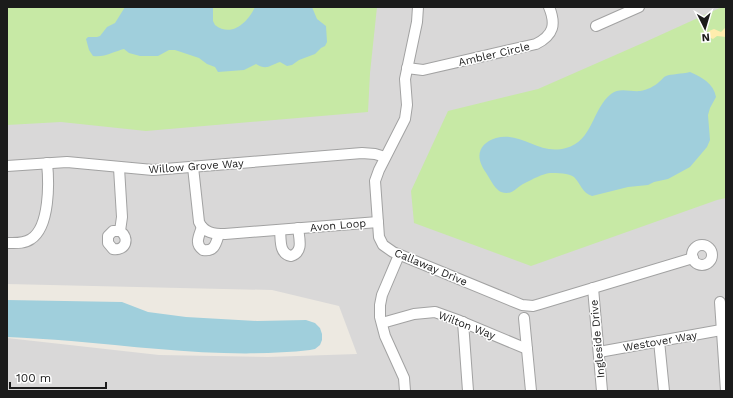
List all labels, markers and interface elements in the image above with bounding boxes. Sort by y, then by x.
north arrow [685,8,725,48]
text: N [701,31,710,44]
street label: Ambler Circle [457,40,531,69]
street label: Willow Grove Way [148,157,244,176]
street label: Avon Loop [309,217,367,234]
street label: Callaway Drive [392,246,469,289]
street label: Ingleside Drive [588,299,607,379]
street label: Wilton Way [437,309,497,342]
street label: Westover Way [622,329,698,354]
scale bar [10,364,106,390]
text: 100 m [16,371,51,385]

